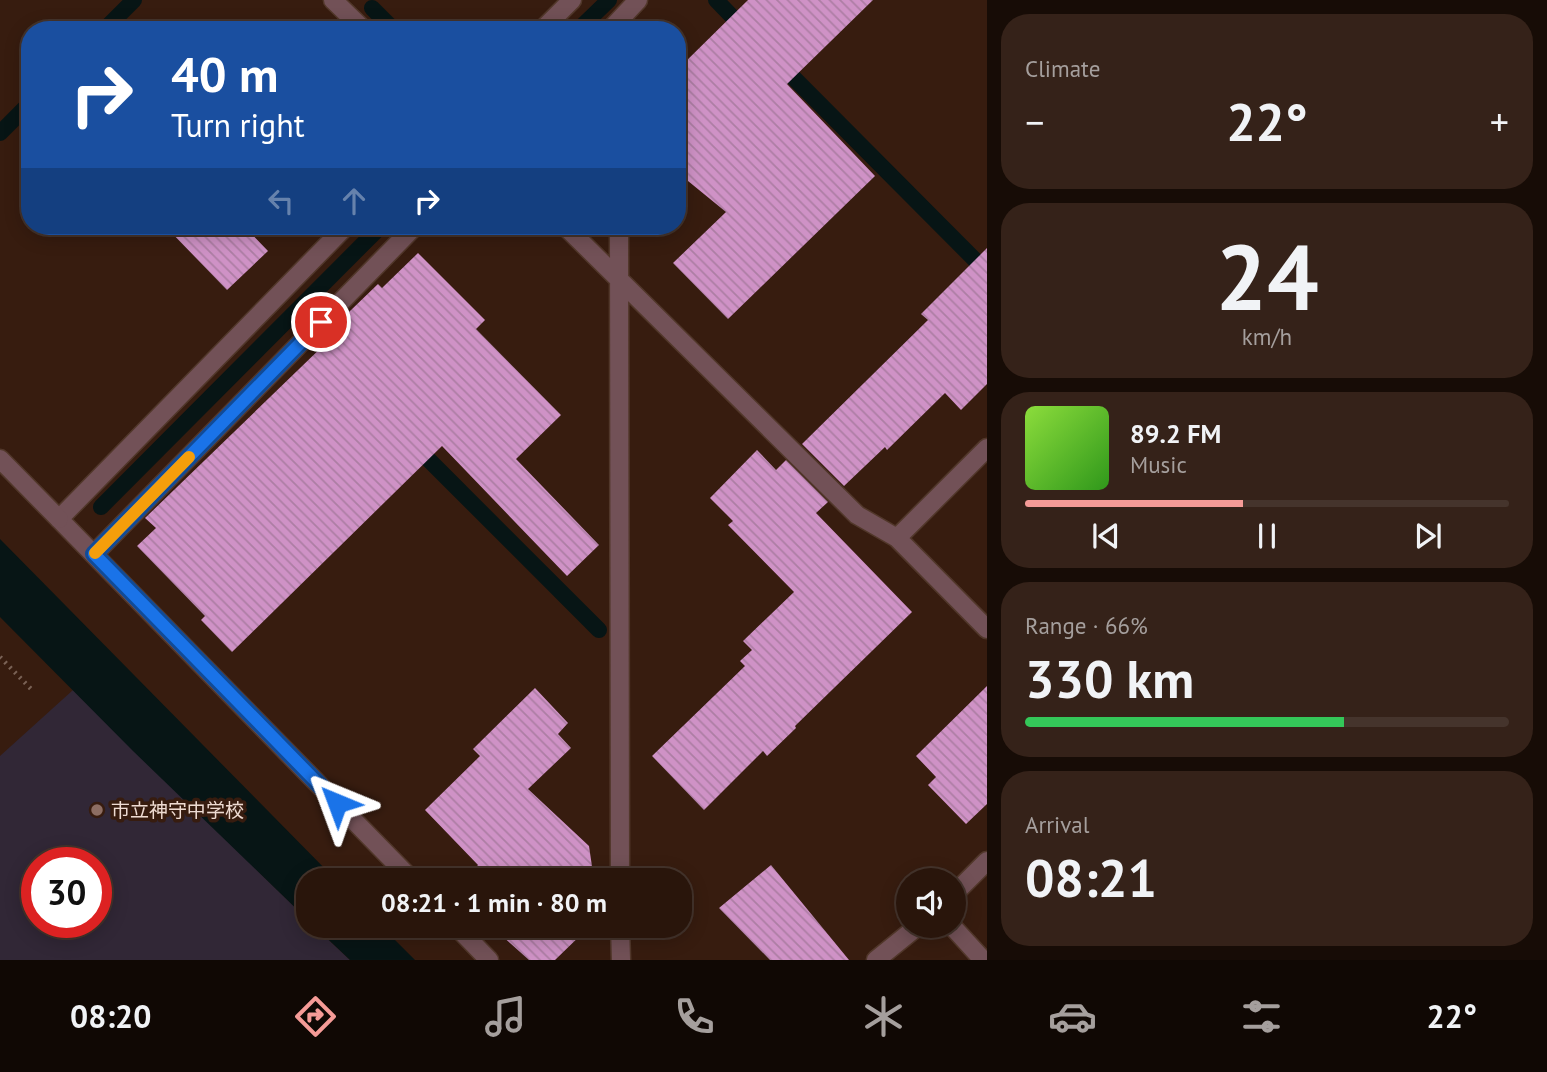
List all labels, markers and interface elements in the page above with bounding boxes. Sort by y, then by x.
text: 40 m [171,42,278,106]
icon: right [56,49,147,140]
text: Climate [1025,54,1100,83]
text: 22° [1226,88,1308,155]
text: − [1025,97,1044,146]
text: + [1490,97,1509,146]
text: Turn right [171,104,305,146]
icon: left [262,182,300,220]
icon: ahead [335,182,373,220]
icon: right [408,182,446,220]
text: 24 [1215,217,1319,335]
pin [291,292,351,352]
icon: arrive [302,303,340,341]
text: km/h [1242,322,1292,351]
text: 89.2 FM [1130,417,1221,450]
text: Music [1130,450,1187,479]
icon: previous [1087,517,1125,555]
icon: pause [1248,517,1286,555]
icon: next [1409,517,1447,555]
text: Range · 66% [1025,611,1148,640]
text: 330 km [1025,645,1194,712]
position arrow [300,766,374,840]
place label: 市立神守中学校 [111,798,244,822]
marker: 市立神守中学校 [89,802,105,818]
text: Arrival [1025,810,1089,839]
text: 08:21 [1025,844,1157,911]
speed limit sign: 30 [21,847,112,938]
map controls [896,868,966,938]
button: sound [896,868,966,938]
text: 08:21 · 1 min · 80 m [381,886,607,919]
icon: directions [291,992,340,1041]
icon: music [481,992,530,1041]
icon: phone [670,992,719,1041]
icon: climate [859,992,908,1041]
icon: car [1048,992,1097,1041]
icon: filters [1237,992,1286,1041]
text: 08:20 [70,995,151,1037]
text: 22° [1427,995,1477,1037]

